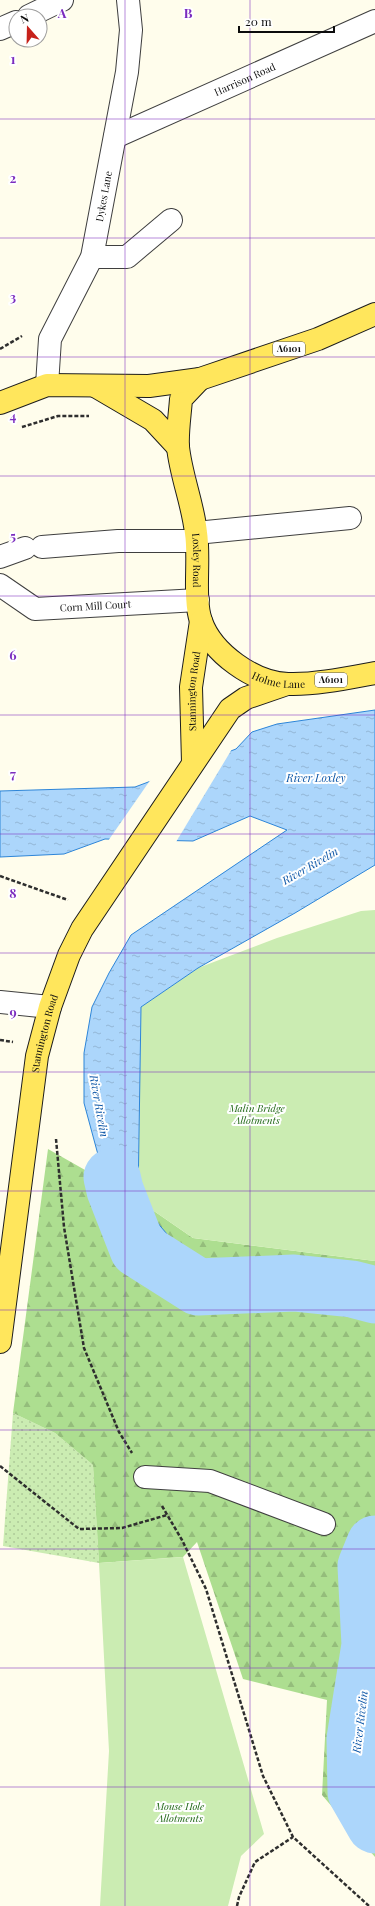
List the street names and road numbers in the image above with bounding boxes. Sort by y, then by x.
street label: Harrison Road [212,59,278,99]
street label: Dykes Lane [92,170,115,223]
road number: A6101 [273,342,305,356]
street label: Loxley Road [189,532,204,588]
street label: Corn Mill Court [59,597,132,615]
street label: Stannington Road [184,650,203,731]
street label: Holme Lane [250,668,305,691]
road number: A6101 [315,673,347,687]
street label: Stannington Road [28,992,61,1073]

